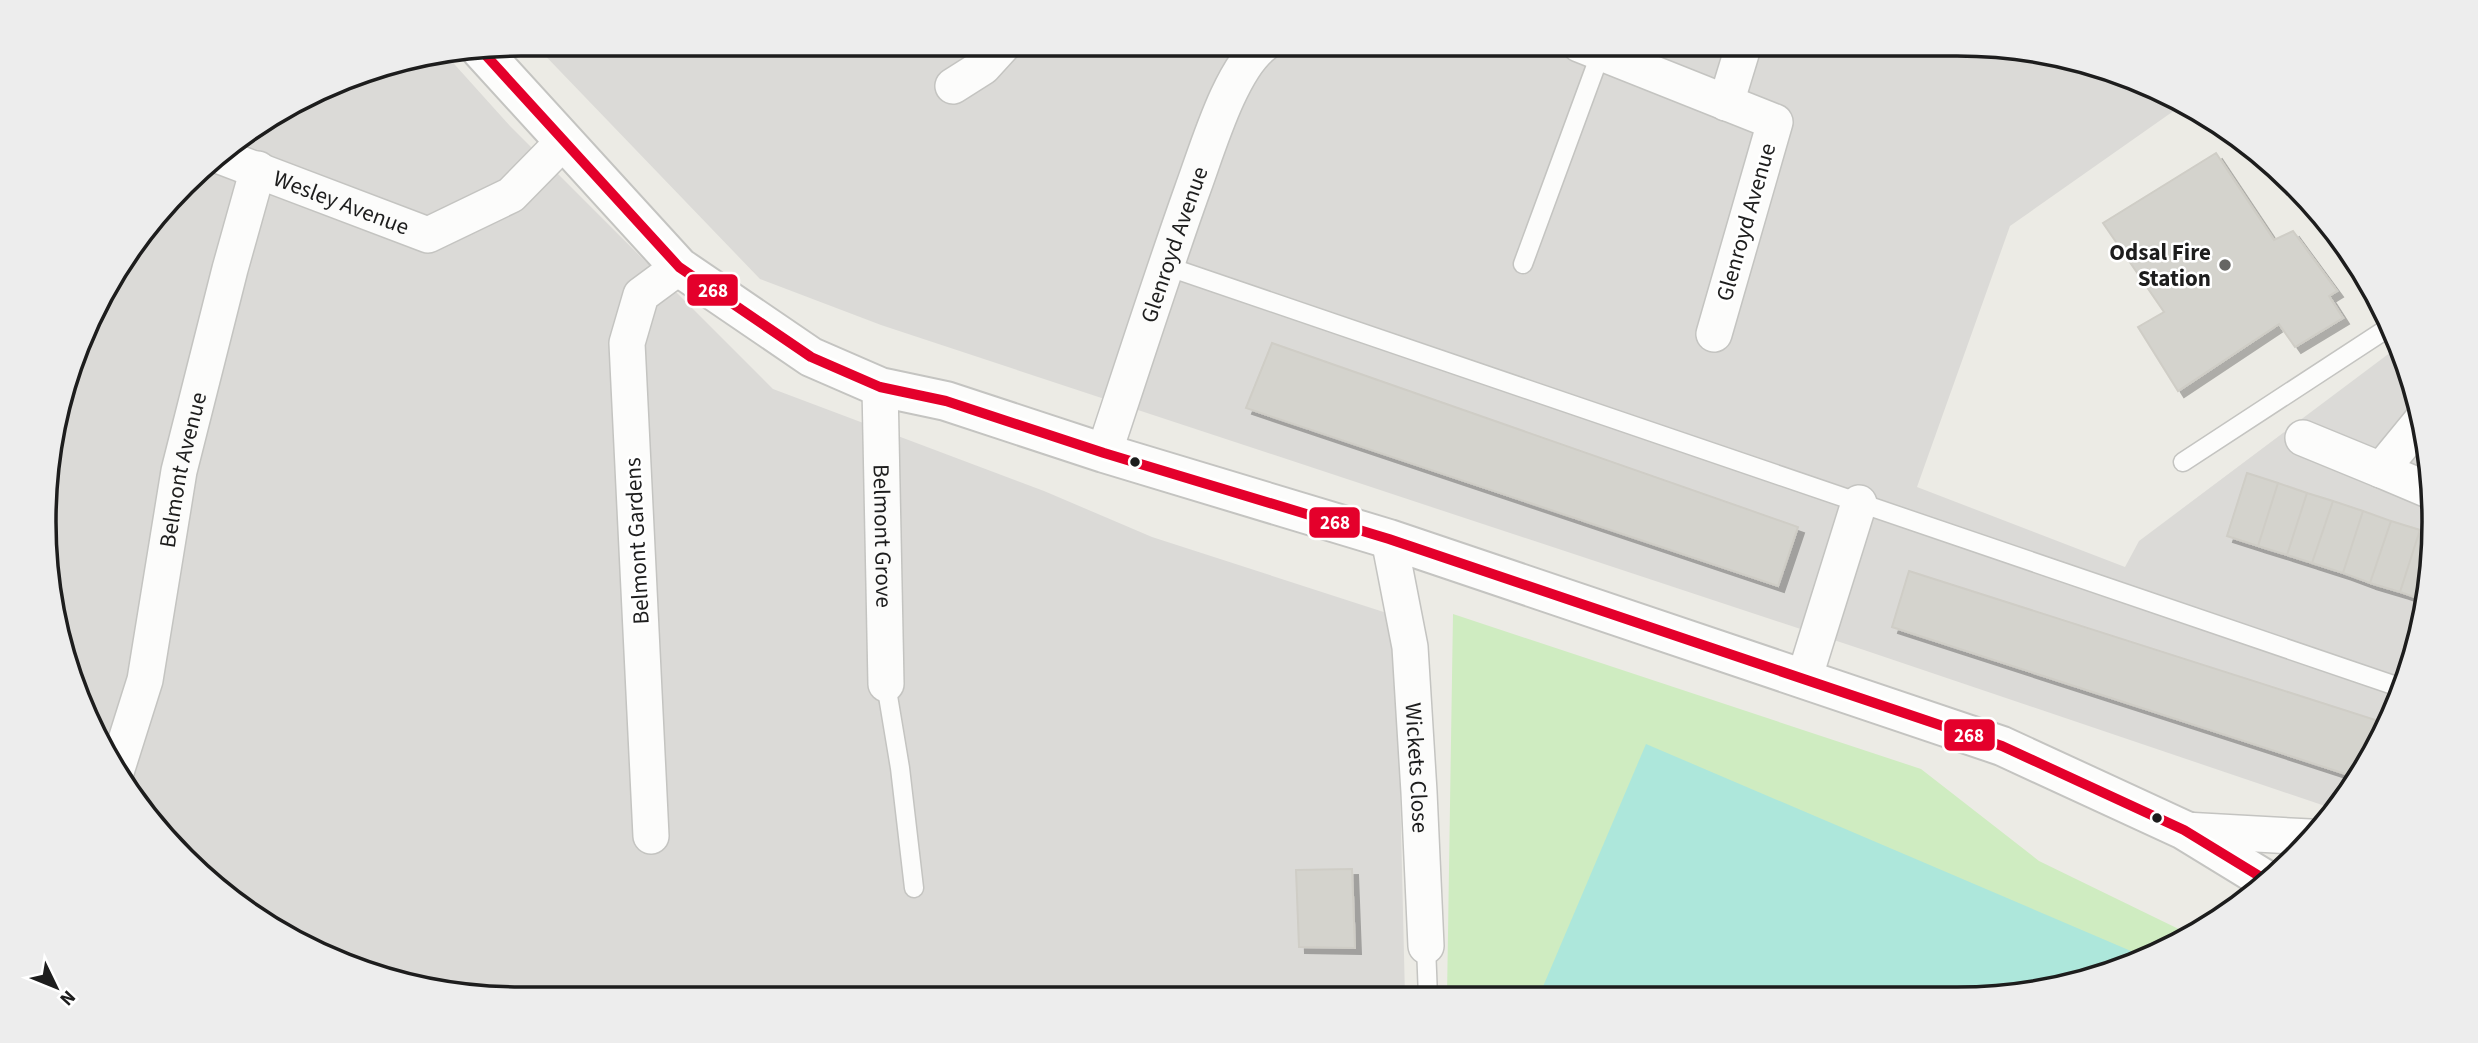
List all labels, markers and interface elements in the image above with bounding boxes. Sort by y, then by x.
street label: Glenroyd Avenue [1708,139,1784,305]
street label: Wesley Avenue [269,161,414,243]
street label: Glenroyd Avenue [1132,162,1216,327]
place label: Odsal Fire Station [2109,236,2211,295]
marker: Odsal Fire Station [2217,257,2233,273]
line badge: 268 [686,273,739,307]
text: 268 [698,278,728,305]
street label: Belmont Avenue [150,388,215,550]
unlabelled marker [1128,455,1142,469]
street label: Belmont Gardens [616,457,658,625]
street label: Belmont Grove [865,464,901,608]
line badge: 268 [1308,506,1361,539]
text: 268 [1320,510,1350,537]
street label: Wickets Close [1397,701,1437,834]
line badge: 268 [1943,718,1996,752]
text: 268 [1954,723,1984,750]
unlabelled marker [2150,811,2164,825]
north arrow [21,952,91,1022]
text: N [53,984,82,1011]

